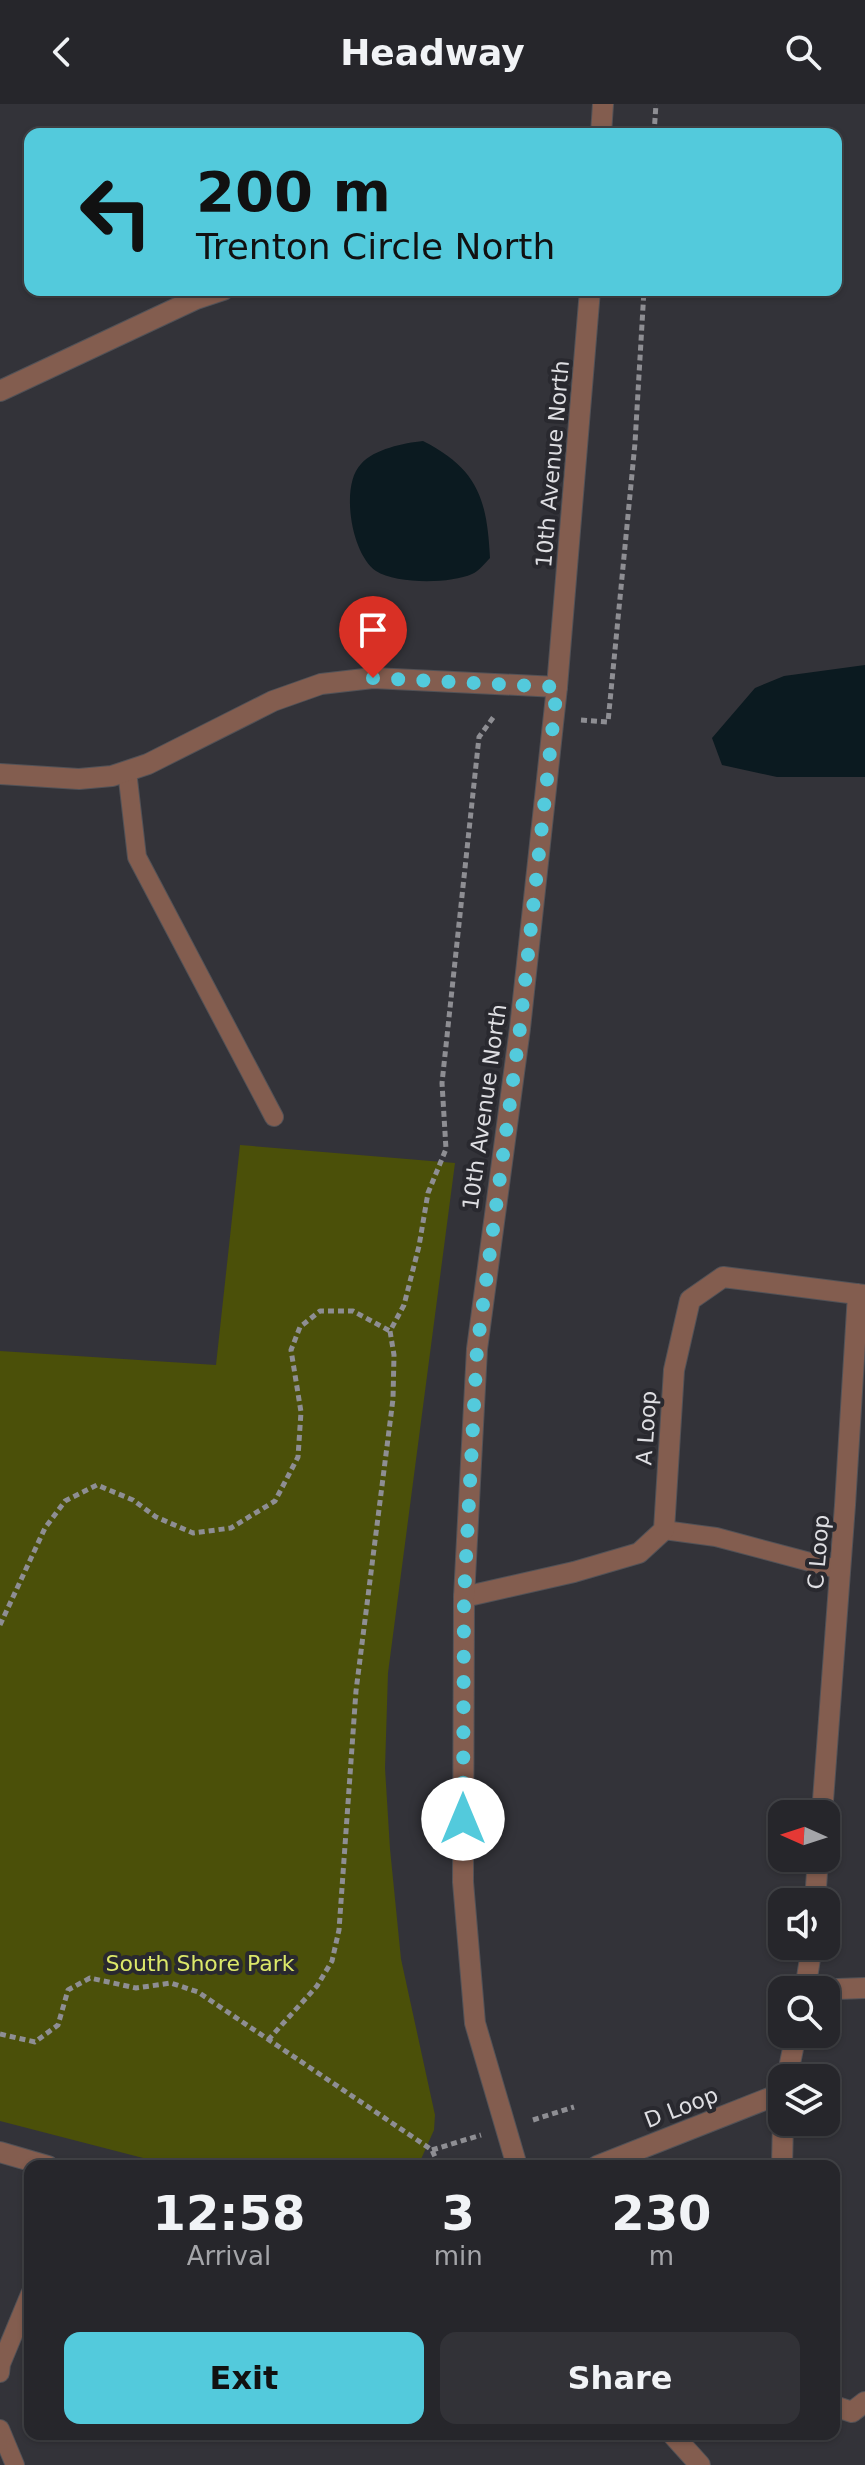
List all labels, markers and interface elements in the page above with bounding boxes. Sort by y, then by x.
icon: back [40,30,84,74]
icon: search [781,30,825,74]
text: Headway [340,32,525,73]
text: 200 m [196,159,391,224]
icon: left [64,160,168,264]
text: Trenton Circle North [196,226,555,267]
street label: 10th Avenue North [531,359,574,569]
pin [339,596,407,678]
icon: arrive [351,608,395,652]
street label: 10th Avenue North [458,1002,511,1212]
street label: A Loop [631,1390,662,1466]
street label: C Loop [803,1514,834,1591]
position arrow [421,1777,505,1861]
north arrow [768,1800,840,1872]
map controls [768,1800,840,2136]
button: sound [768,1888,840,1960]
park label: South Shore Park [106,1951,295,1976]
button: search [768,1976,840,2048]
button: layers [768,2064,840,2136]
street label: D Loop [641,2082,721,2133]
text: 12:58 [152,2185,305,2241]
text: 3 [442,2185,475,2241]
text: 230 [611,2185,711,2241]
text: Arrival [187,2241,271,2271]
text: min [434,2241,483,2271]
text: m [649,2241,674,2271]
button: Exit [64,2332,424,2424]
button: Share [440,2332,800,2424]

